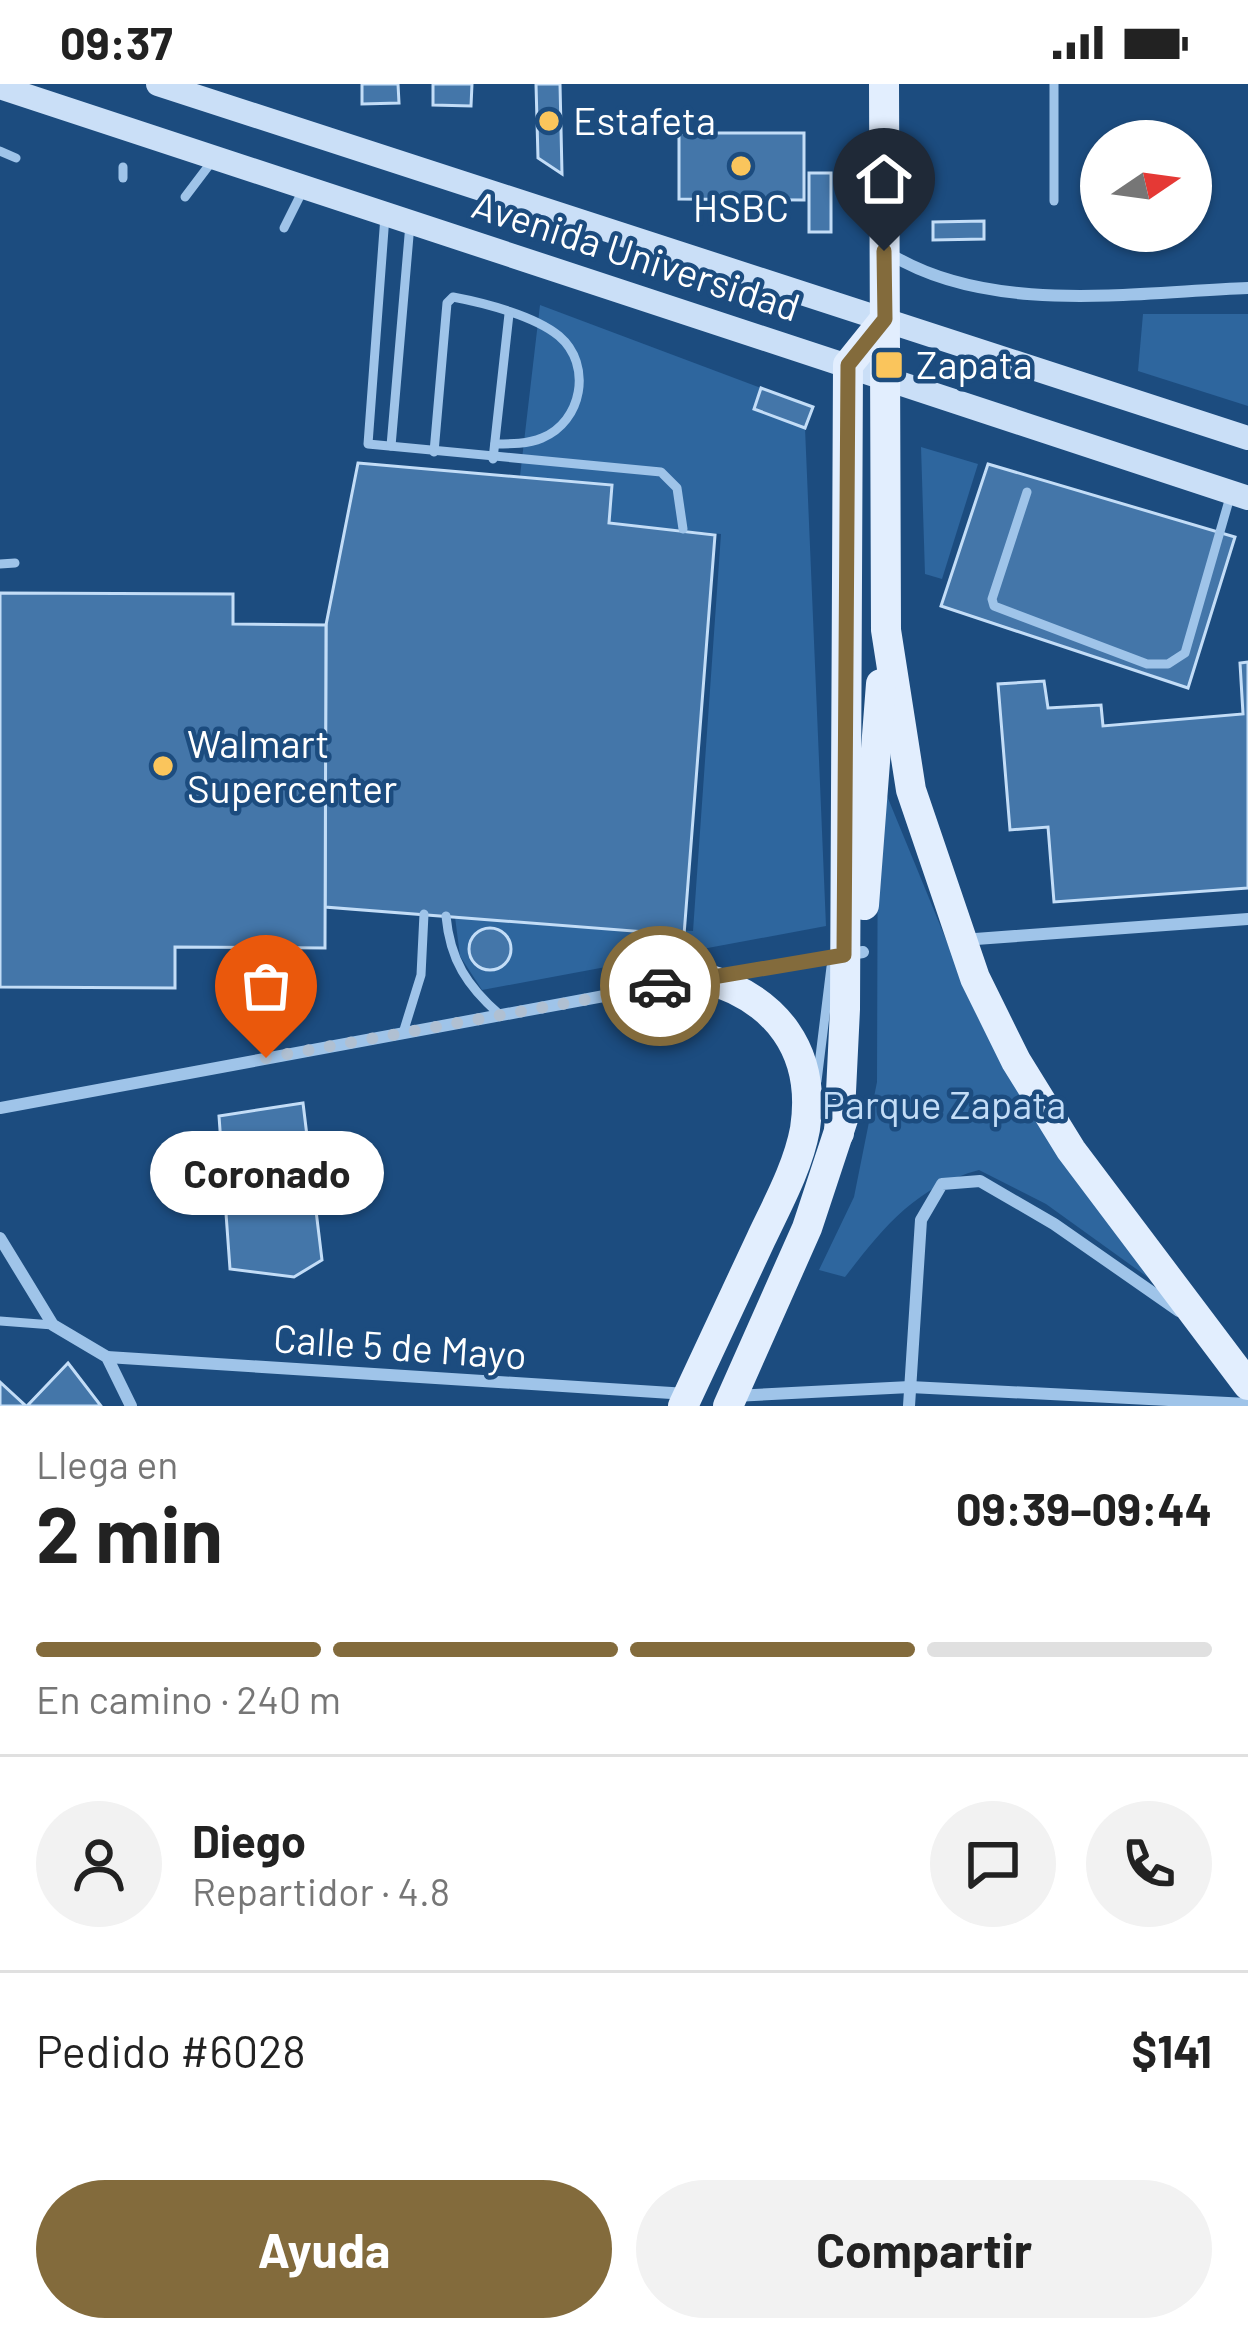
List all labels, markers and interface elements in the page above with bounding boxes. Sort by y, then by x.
text: 09:37 [60,15,173,69]
place label: Estafeta [573,96,716,143]
marker: Estafeta [536,108,562,134]
north arrow [1080,120,1212,252]
map controls [1080,120,1212,252]
pin [833,128,935,251]
icon: home [851,146,917,212]
marker: HSBC [728,153,754,179]
street label: Avenida Universidad [467,179,806,330]
place label: HSBC [693,183,789,230]
place label: Zapata [916,340,1033,387]
marker: Zapata [873,349,905,381]
place label: Walmart Supercenter [187,719,397,811]
marker: Walmart Supercenter [150,753,176,779]
courier [600,926,720,1046]
pin [215,935,317,1058]
icon: bag [233,953,299,1019]
icon: car [627,953,693,1019]
park label: Parque Zapata [822,1080,1066,1127]
callout: Coronado [149,1130,383,1214]
text: Coronado [183,1149,351,1196]
street label: Calle 5 de Mayo [272,1313,528,1378]
text: Llega en [36,1440,178,1487]
text: 09:39–09:44 [956,1481,1212,1535]
text: 2 min [36,1485,223,1579]
text: En camino · 240 m [36,1675,341,1722]
button: person [36,1801,162,1927]
button: chat [930,1801,1056,1927]
button: phone [1086,1801,1212,1927]
text: Diego [192,1813,306,1867]
text: Repartidor · 4.8 [192,1867,450,1914]
text: Pedido #6028 [36,2023,306,2077]
text: $141 [1131,2023,1212,2077]
button: Ayuda [36,2180,612,2318]
button: Compartir [636,2180,1212,2318]

